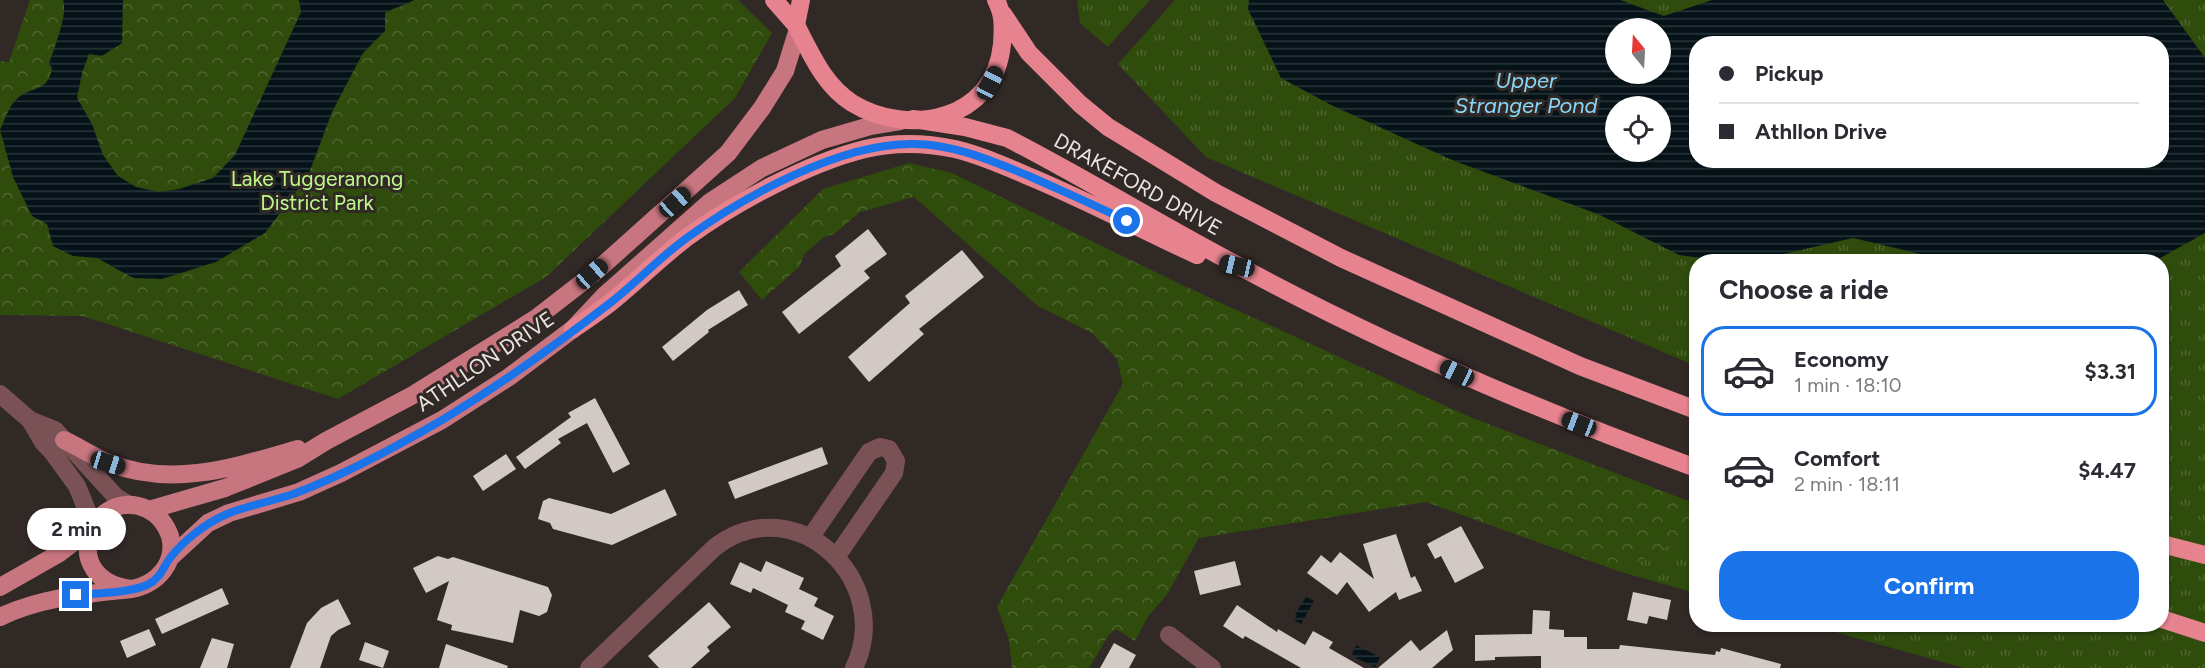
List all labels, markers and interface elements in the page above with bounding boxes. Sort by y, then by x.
north arrow [1605,18,1671,84]
map controls [1605,18,1671,162]
text: Pickup [1755,60,1824,87]
car [974,63,1006,103]
water label: Upper Stranger Pond [1454,67,1599,119]
button: locate [1605,96,1671,162]
text: Athllon Drive [1755,118,1887,145]
street label: DRAKEFORD DRIVE [1050,128,1226,240]
park label: Lake Tuggeranong District Park [231,166,403,215]
car [656,183,694,221]
route start [1113,207,1140,234]
car [1217,253,1257,279]
car [573,255,611,293]
text: Choose a ride [1719,273,1888,306]
street label: ATHLLON DRIVE [411,306,559,416]
icon: car [1722,344,1776,398]
text: Economy [1794,346,1889,373]
car [1437,357,1477,389]
text: $3.31 [2085,358,2136,385]
text: 1 min · 18:10 [1794,373,1902,397]
car [1559,409,1599,439]
icon: car [1722,443,1776,497]
text: Comfort [1794,445,1880,472]
car [88,449,128,477]
text: $4.47 [2078,457,2136,484]
text: 2 min · 18:11 [1794,472,1900,496]
callout: 2 min [26,508,125,550]
text: 2 min [51,517,102,541]
button: Confirm [1719,551,2139,620]
route end [62,581,89,608]

